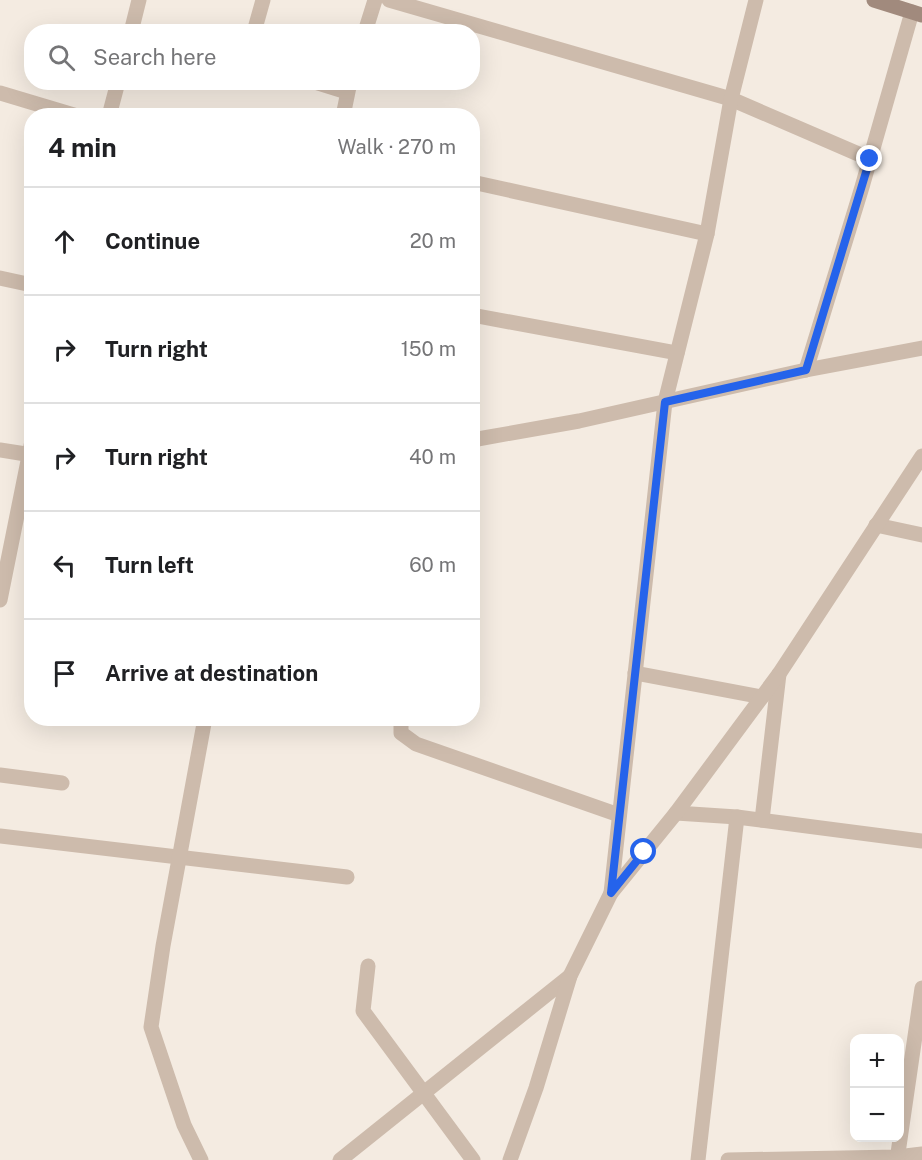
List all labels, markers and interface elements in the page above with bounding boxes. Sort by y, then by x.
search box [24,24,480,90]
icon: search [45,41,78,74]
text: Search here [93,44,217,70]
text: 4 min [48,132,117,163]
text: Walk · 270 m [337,135,456,159]
route end [856,145,882,171]
icon: ahead [48,225,81,258]
text: Continue [105,228,200,254]
text: 20 m [410,229,456,253]
icon: right [48,333,81,366]
text: Turn right [105,336,208,362]
text: 150 m [401,337,456,361]
icon: right [48,441,81,474]
text: Turn right [105,444,208,470]
text: 40 m [409,445,456,469]
icon: left [48,549,81,582]
text: Turn left [105,552,194,578]
text: 60 m [409,553,456,577]
icon: arrive [48,657,81,690]
text: Arrive at destination [105,660,318,686]
route start [630,838,656,864]
map controls [850,1034,904,1142]
button: + [850,1034,904,1088]
button: − [850,1088,904,1142]

